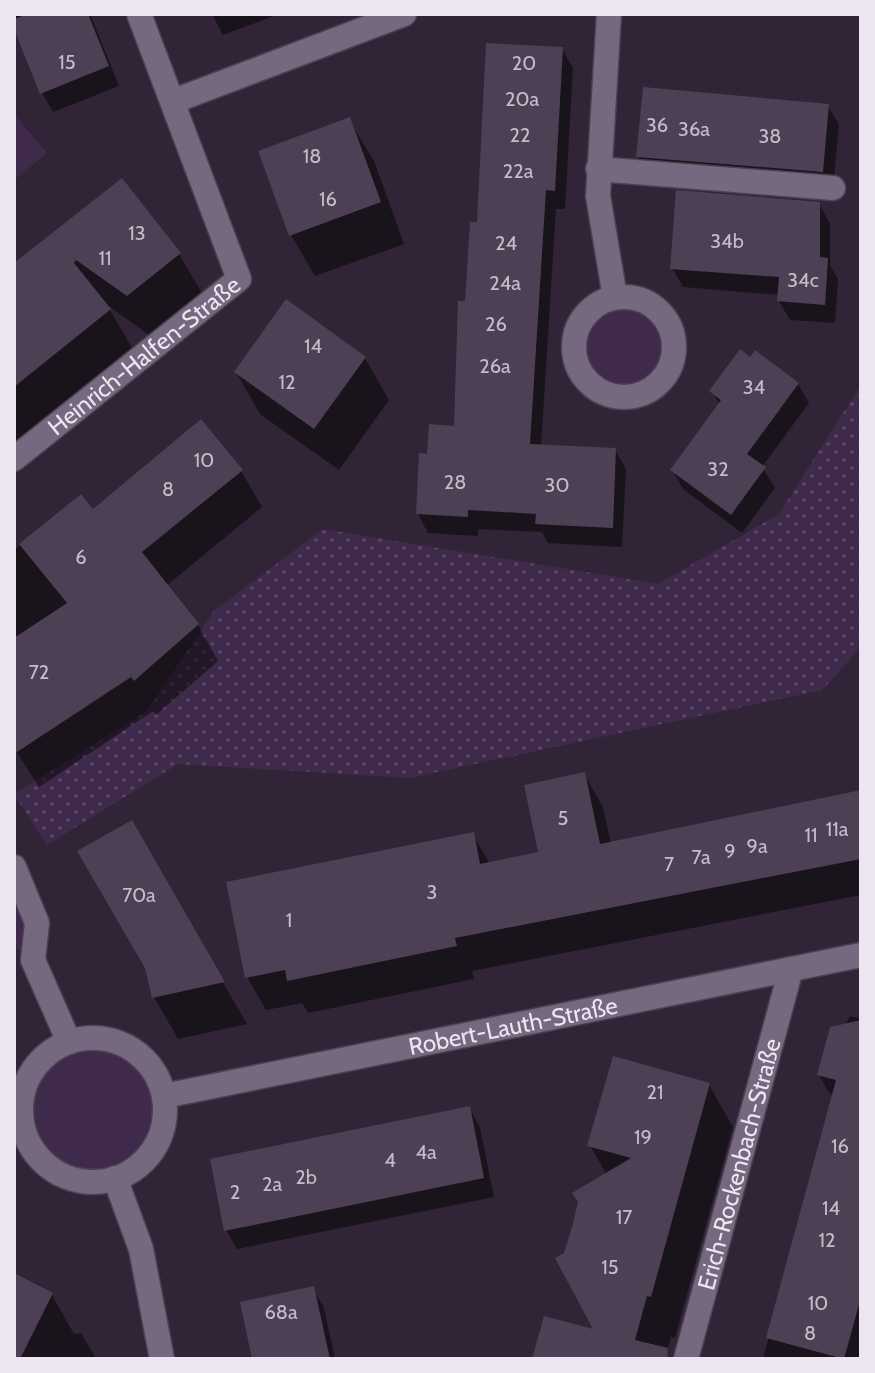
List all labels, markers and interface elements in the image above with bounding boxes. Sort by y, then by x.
house number: 15 [58,50,76,74]
house number: 20 [512,51,536,75]
house number: 20a [505,87,539,111]
house number: 36 [646,113,668,137]
house number: 36a [678,117,710,141]
house number: 22 [510,123,530,147]
house number: 38 [759,124,781,148]
house number: 18 [303,144,321,168]
house number: 22a [503,159,534,183]
house number: 16 [319,187,337,211]
house number: 13 [128,221,146,245]
house number: 34b [710,229,744,253]
house number: 24 [495,231,517,255]
house number: 11 [98,246,112,270]
house number: 34c [787,268,819,292]
street label: Heinrich-Halfen-Straße [42,270,246,441]
house number: 24a [489,271,521,295]
house number: 26 [485,312,507,336]
house number: 14 [304,334,322,358]
house number: 26a [479,354,511,378]
house number: 12 [279,370,296,394]
house number: 34 [743,375,766,399]
house number: 10 [194,448,214,472]
house number: 32 [707,457,729,481]
house number: 28 [444,470,466,494]
house number: 30 [545,473,569,497]
house number: 8 [162,477,174,501]
house number: 6 [75,545,87,569]
house number: 72 [29,660,49,684]
house number: 5 [558,806,568,830]
house number: 11a [826,817,849,841]
house number: 11 [804,823,818,847]
house number: 9a [747,834,768,858]
house number: 9 [724,839,736,863]
house number: 7a [692,845,711,869]
house number: 7 [664,852,674,876]
house number: 3 [427,880,437,904]
house number: 70a [122,883,156,907]
house number: 1 [286,908,292,932]
street label: Robert-Lauth-Straße [406,990,620,1061]
street label: Erich-Rockenbach-Straße [691,1035,786,1293]
house number: 21 [647,1080,664,1104]
house number: 19 [634,1125,652,1149]
house number: 16 [831,1134,849,1158]
house number: 4a [415,1140,437,1164]
house number: 4 [384,1148,396,1172]
house number: 2b [295,1165,317,1189]
house number: 2a [262,1172,282,1196]
house number: 2 [230,1180,240,1204]
house number: 14 [822,1196,840,1220]
house number: 17 [616,1205,632,1229]
house number: 12 [819,1228,836,1252]
house number: 15 [601,1255,619,1279]
house number: 10 [808,1291,828,1315]
house number: 68a [264,1300,298,1324]
house number: 8 [804,1321,816,1345]

